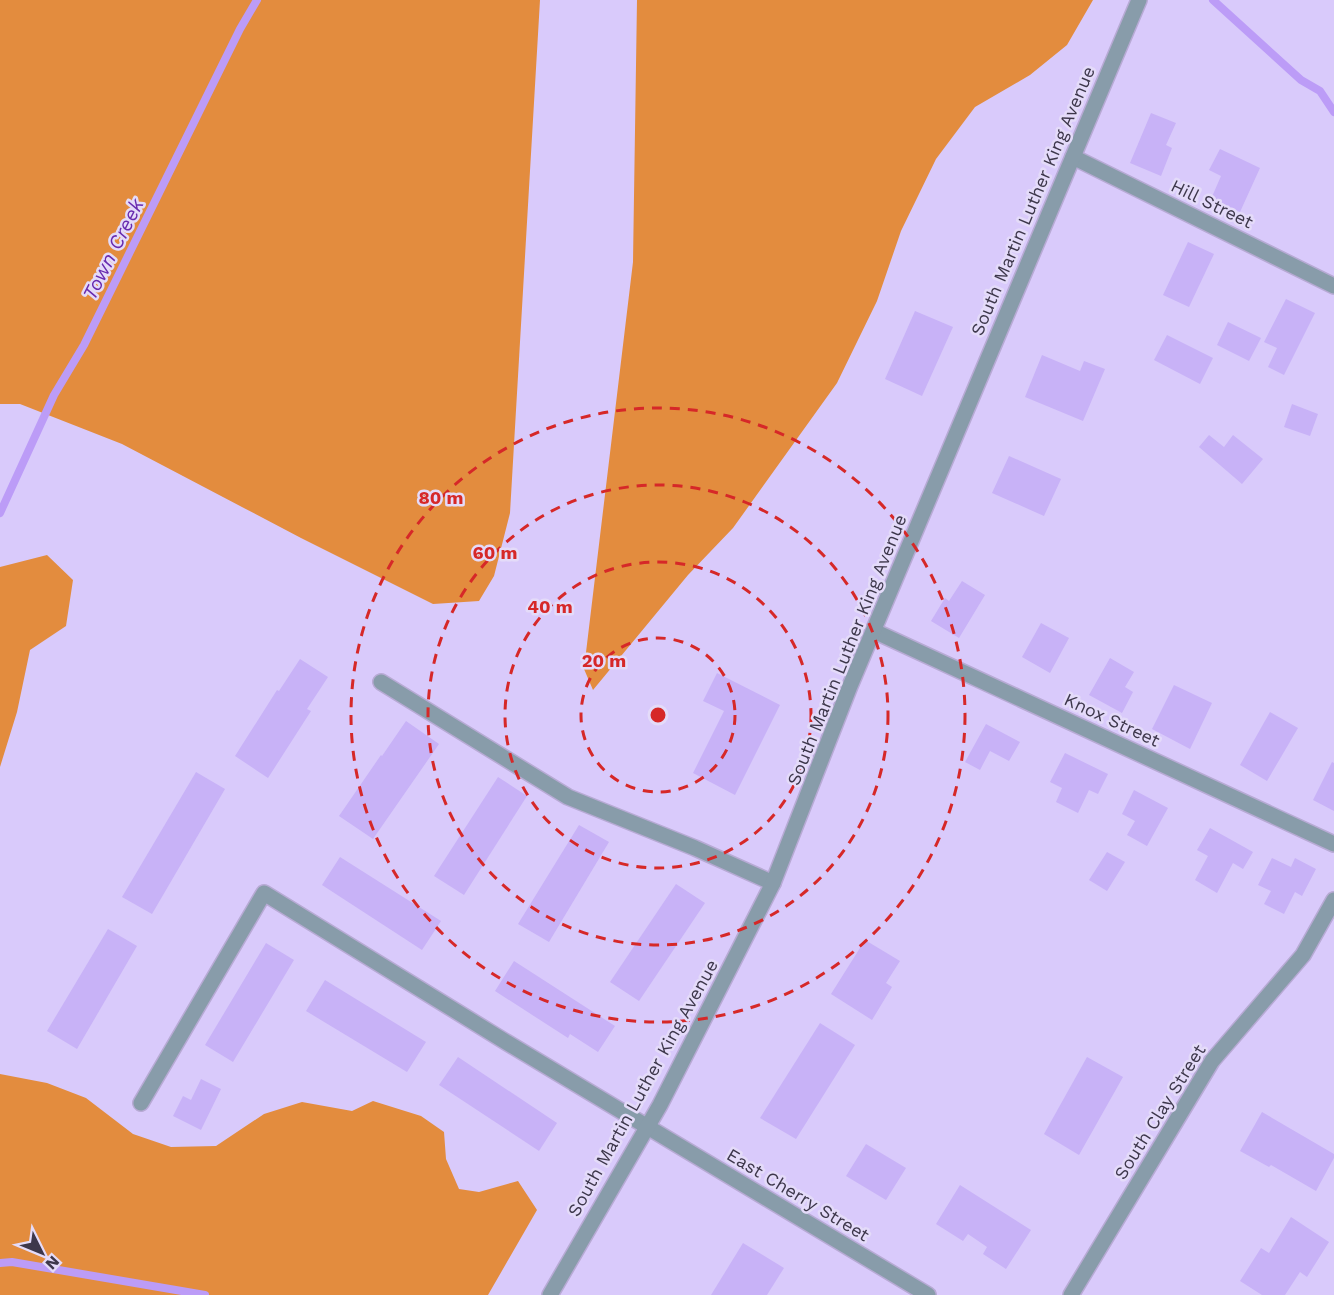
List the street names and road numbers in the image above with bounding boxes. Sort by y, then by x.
street label: South Martin Luther King Avenue [966,63,1099,339]
street label: Hill Street [1168,175,1257,233]
street label: South Martin Luther King Avenue [782,511,911,788]
street label: Knox Street [1061,688,1164,751]
street label: South Martin Luther King Avenue [563,956,722,1220]
street label: South Clay Street [1110,1040,1210,1183]
street label: East Cherry Street [723,1144,874,1246]

